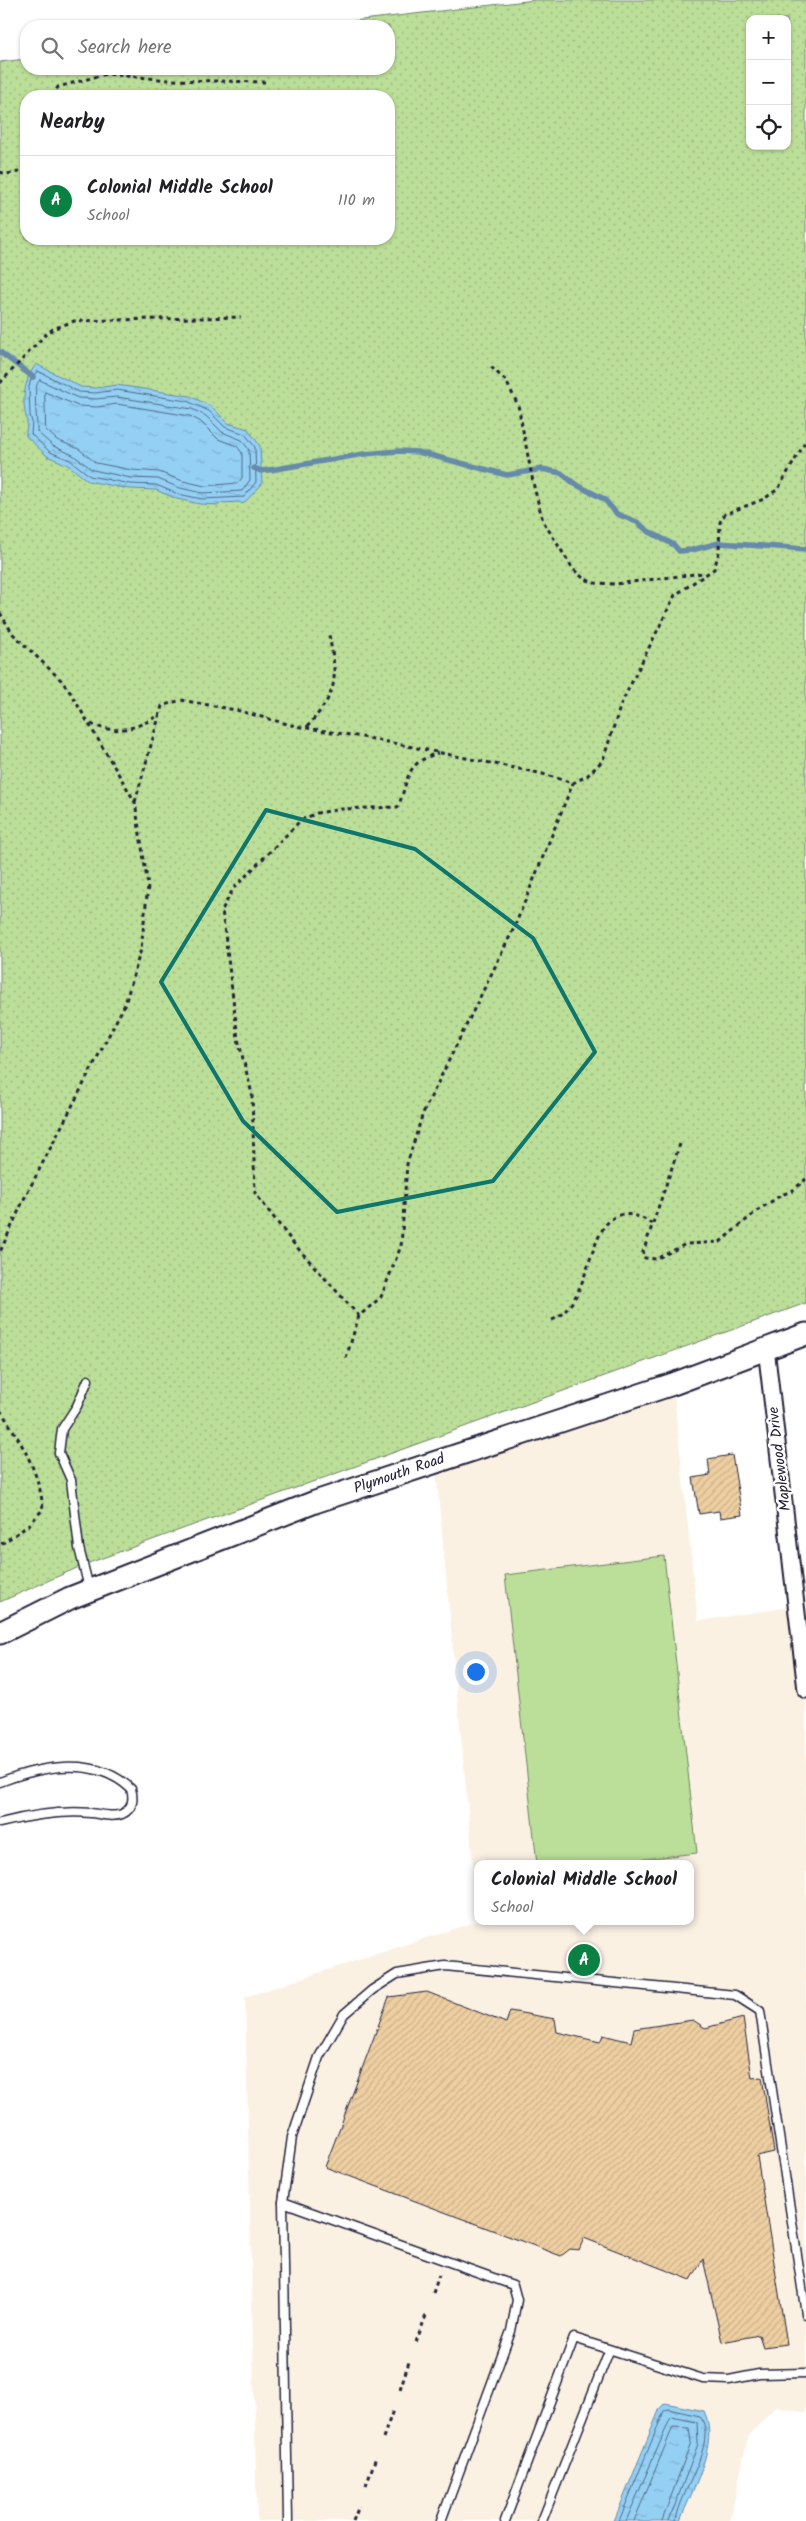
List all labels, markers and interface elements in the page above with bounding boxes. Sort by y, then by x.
map controls [746,15,791,150]
button: + [746,15,791,60]
search box [20,20,395,75]
text: Search here [78,33,172,63]
icon: search [38,34,66,62]
button: − [746,60,791,105]
button: locate [746,105,791,150]
text: Nearby [40,106,105,139]
text: Colonial Middle School [87,173,273,203]
text: A [51,188,61,213]
text: 110 m [338,188,375,213]
text: School [87,203,130,228]
street label: Maplewood Drive [762,1405,798,1512]
street label: Plymouth Road [351,1447,449,1501]
your location [463,1659,489,1685]
popup [474,1860,694,1925]
text: Colonial Middle School [491,1865,677,1895]
text: School [491,1895,534,1920]
pin: A [568,1941,600,1979]

